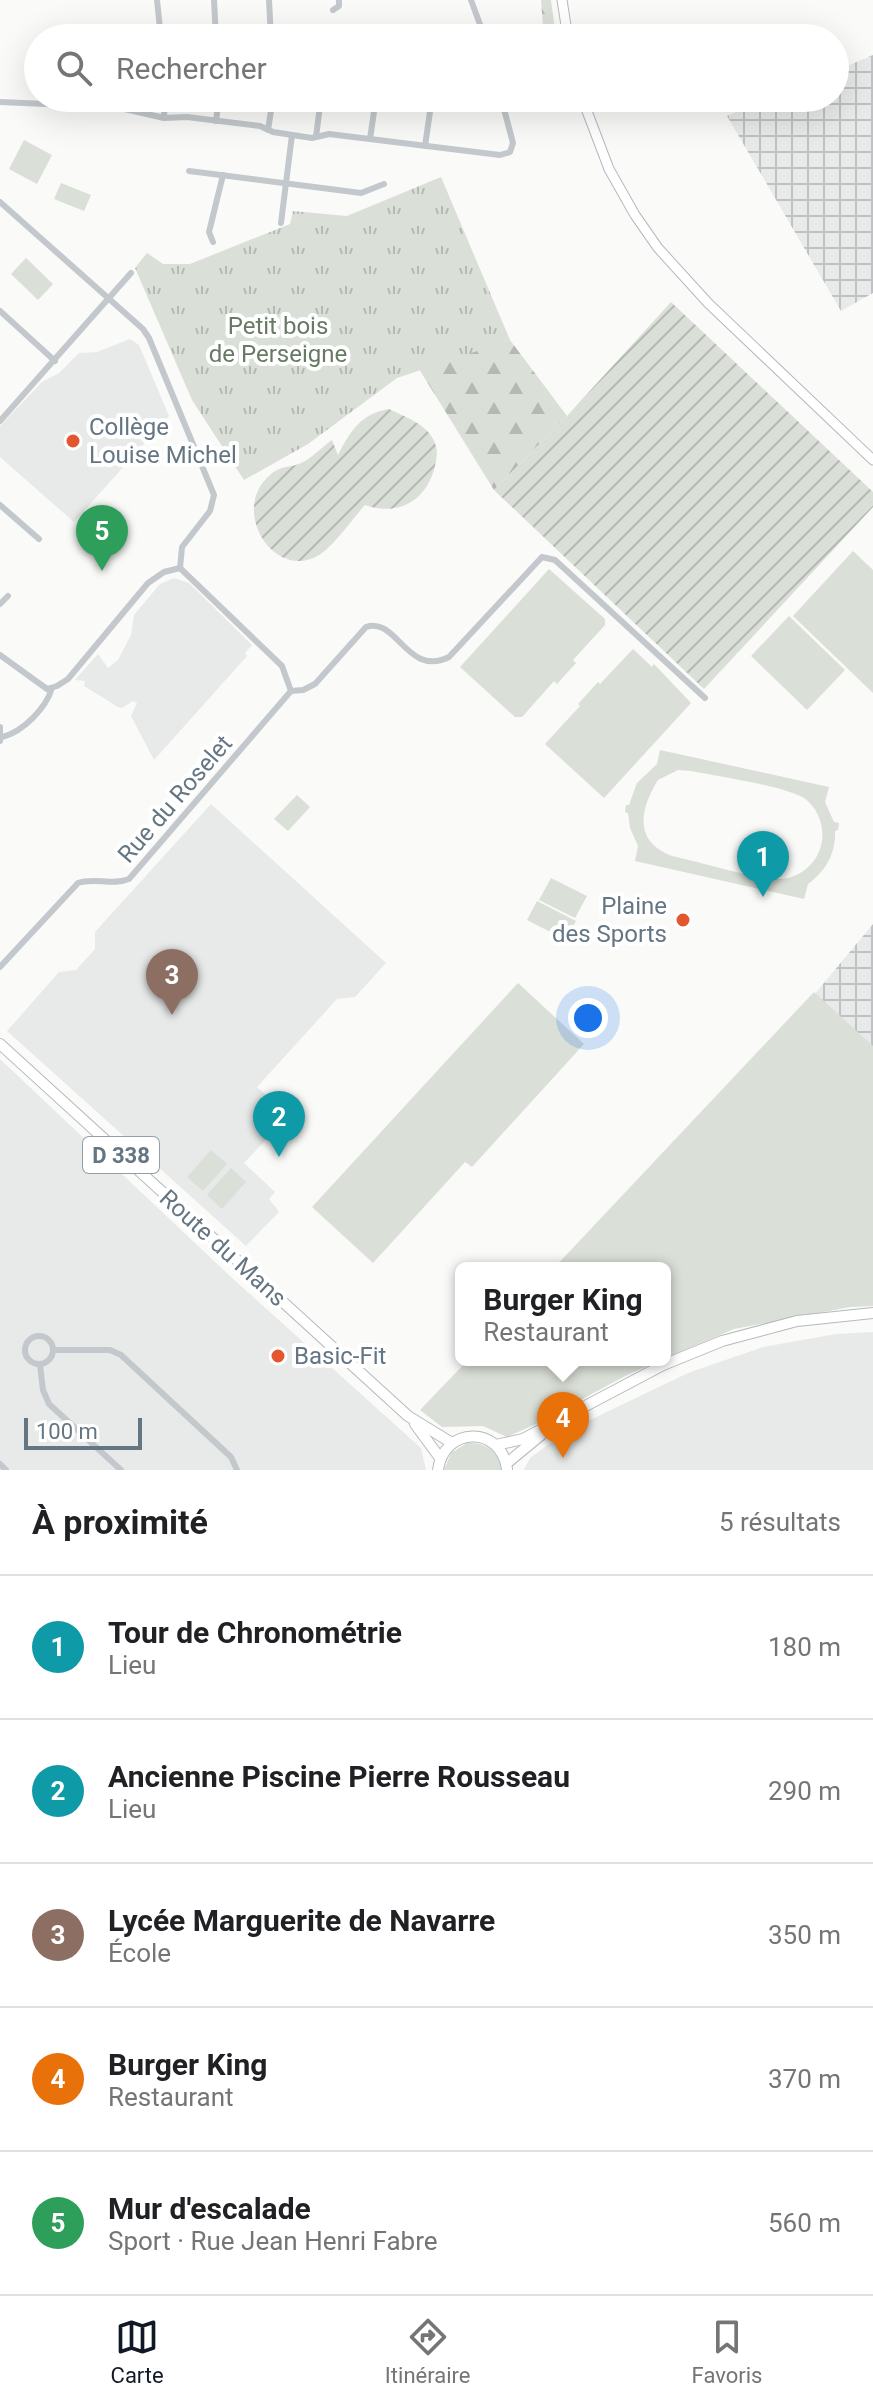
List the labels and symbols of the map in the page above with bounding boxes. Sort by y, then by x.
park label: Petit bois de Perseigne [209,312,347,368]
place label: Collège Louise Michel [89,413,237,469]
marker: Collège Louise Michel [64,432,82,450]
pin: 5 [76,505,128,571]
street label: Rue du Roselet [112,730,238,868]
pin: 1 [737,831,789,897]
place label: Plaine des Sports [552,892,667,948]
marker: Plaine des Sports [674,911,692,929]
pin: 3 [146,949,198,1015]
your location [568,998,608,1038]
pin: 2 [253,1091,305,1157]
road number: D 338 [83,1137,159,1173]
street label: Route du Mans [154,1184,292,1312]
place label: Basic-Fit [294,1342,387,1370]
marker: Basic-Fit [269,1347,287,1365]
pin: 4 [537,1392,589,1458]
scale bar [24,1414,142,1450]

